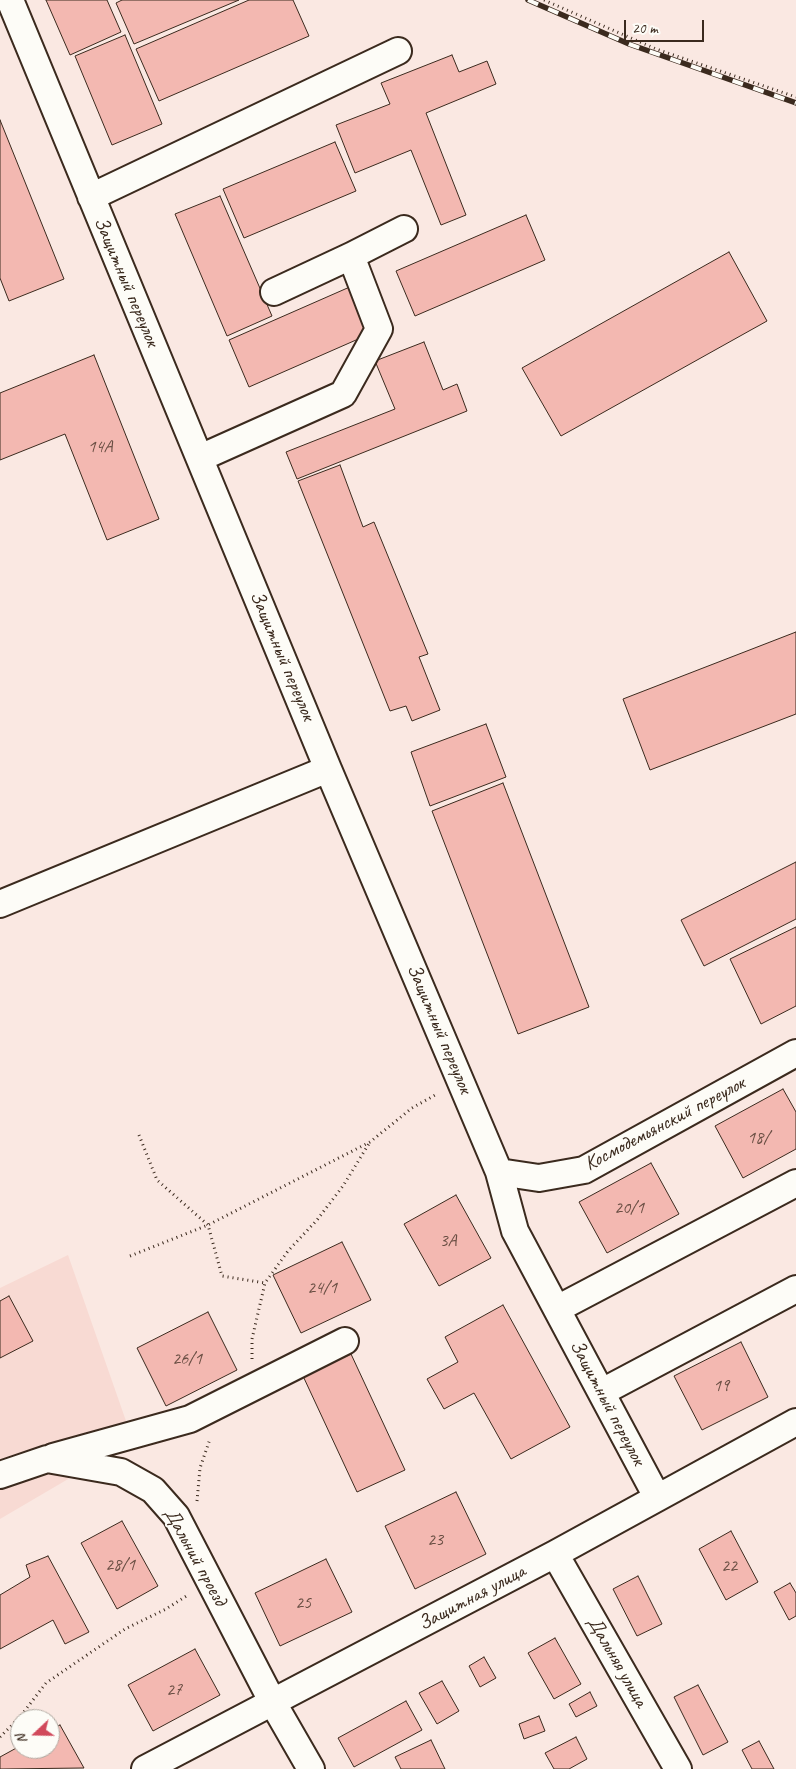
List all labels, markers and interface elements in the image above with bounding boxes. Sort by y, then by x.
scale bar [626,10,706,42]
text: 20 m [632,19,658,38]
street label: Защитный переулок [88,214,164,350]
house number: 14А [87,436,113,458]
street label: Защитный переулок [244,588,320,724]
street label: Защитный переулок [401,961,477,1097]
street label: Космодемьянский переулок [581,1072,749,1176]
house number: 18/ [747,1127,769,1149]
house number: 20/1 [614,1197,644,1219]
house number: 3А [439,1230,457,1252]
house number: 24/1 [307,1277,337,1299]
street label: Защитный переулок [564,1336,650,1470]
house number: 26/1 [172,1348,202,1370]
house number: 19 [713,1375,729,1397]
street label: Дальний проезд [158,1504,232,1610]
house number: 23 [427,1529,443,1551]
house number: 28/1 [105,1554,135,1576]
house number: 22 [721,1555,737,1577]
street label: Защитная улица [414,1560,530,1636]
house number: 25 [295,1592,311,1614]
street label: Дальняя улица [581,1612,653,1712]
house number: 27 [166,1679,182,1701]
north arrow [10,1709,60,1759]
text: N [12,1732,31,1746]

